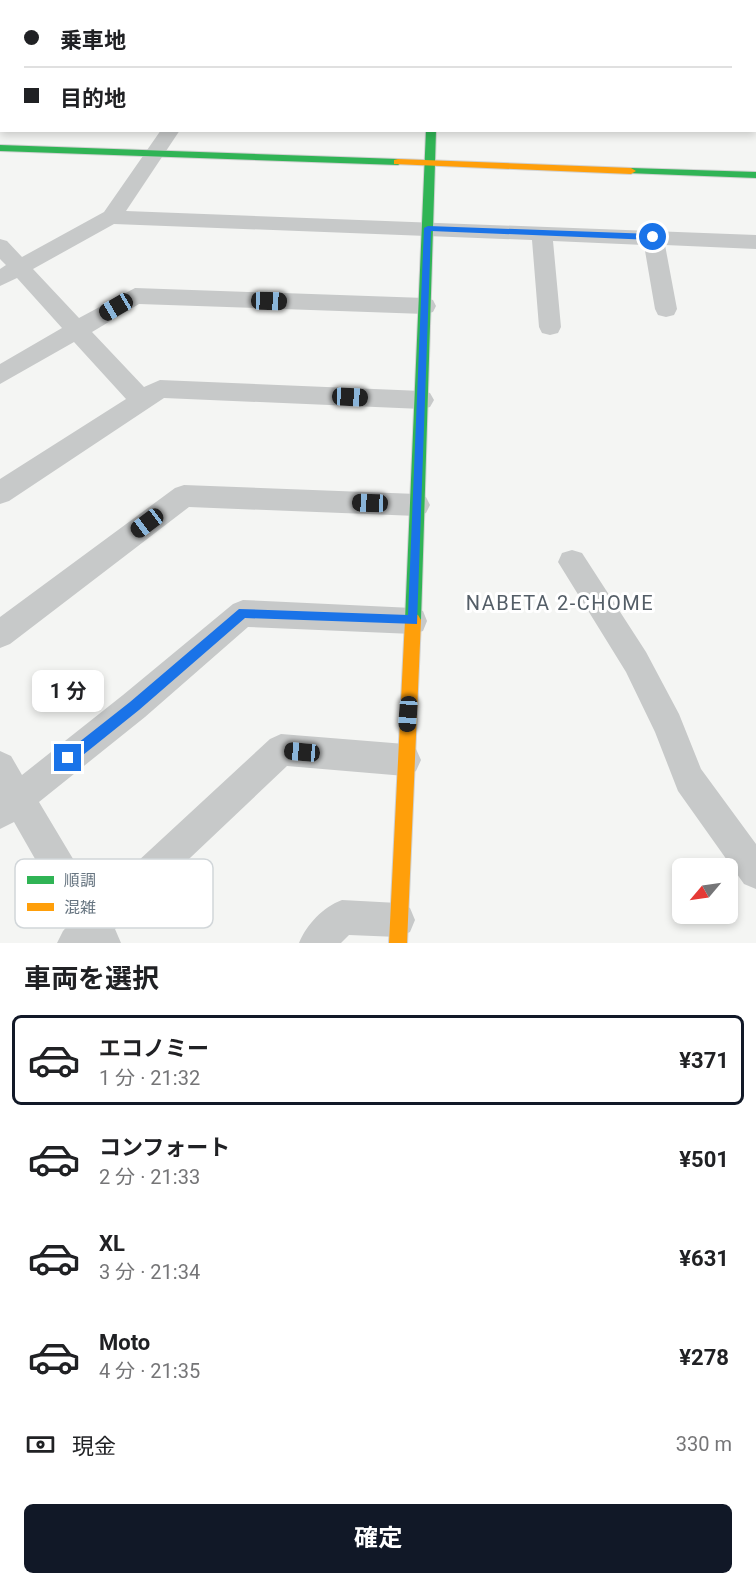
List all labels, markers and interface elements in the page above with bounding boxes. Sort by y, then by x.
text: 乗車地 [60,28,126,53]
text: 目的地 [60,86,126,111]
route start [639,223,666,250]
car [96,290,136,324]
car [251,291,287,311]
car [332,387,368,407]
car [352,493,388,513]
car [127,505,167,541]
district label: NABETA 2-CHOME [466,591,654,615]
callout: 1 分 [32,671,104,713]
text: 1 分 [50,679,86,703]
car [398,695,418,733]
car [283,741,321,763]
route end [54,744,81,771]
north arrow [672,858,738,924]
map controls [672,858,738,924]
legend [15,859,213,928]
text: 順調 [64,871,96,890]
text: 混雑 [64,898,96,917]
text: 車両を選択 [24,963,159,995]
icon: car [27,1033,81,1087]
text: エコノミー [99,1036,209,1061]
text: ¥371 [679,1048,729,1073]
text: 1 分 · 21:32 [99,1066,200,1090]
icon: car [27,1132,81,1186]
text: コンフォート [99,1135,230,1160]
text: ¥501 [679,1147,729,1172]
text: 2 分 · 21:33 [99,1165,200,1189]
icon: car [27,1231,81,1285]
text: XL [99,1231,125,1256]
text: ¥631 [679,1246,729,1271]
text: 3 分 · 21:34 [99,1260,200,1284]
icon: car [27,1330,81,1384]
text: Moto [99,1330,150,1355]
text: ¥278 [679,1345,729,1370]
text: 4 分 · 21:35 [99,1359,200,1383]
icon: cash [24,1428,57,1461]
text: 330 m [676,1432,732,1456]
text: 現金 [72,1434,116,1459]
button: 確定 [24,1504,732,1573]

